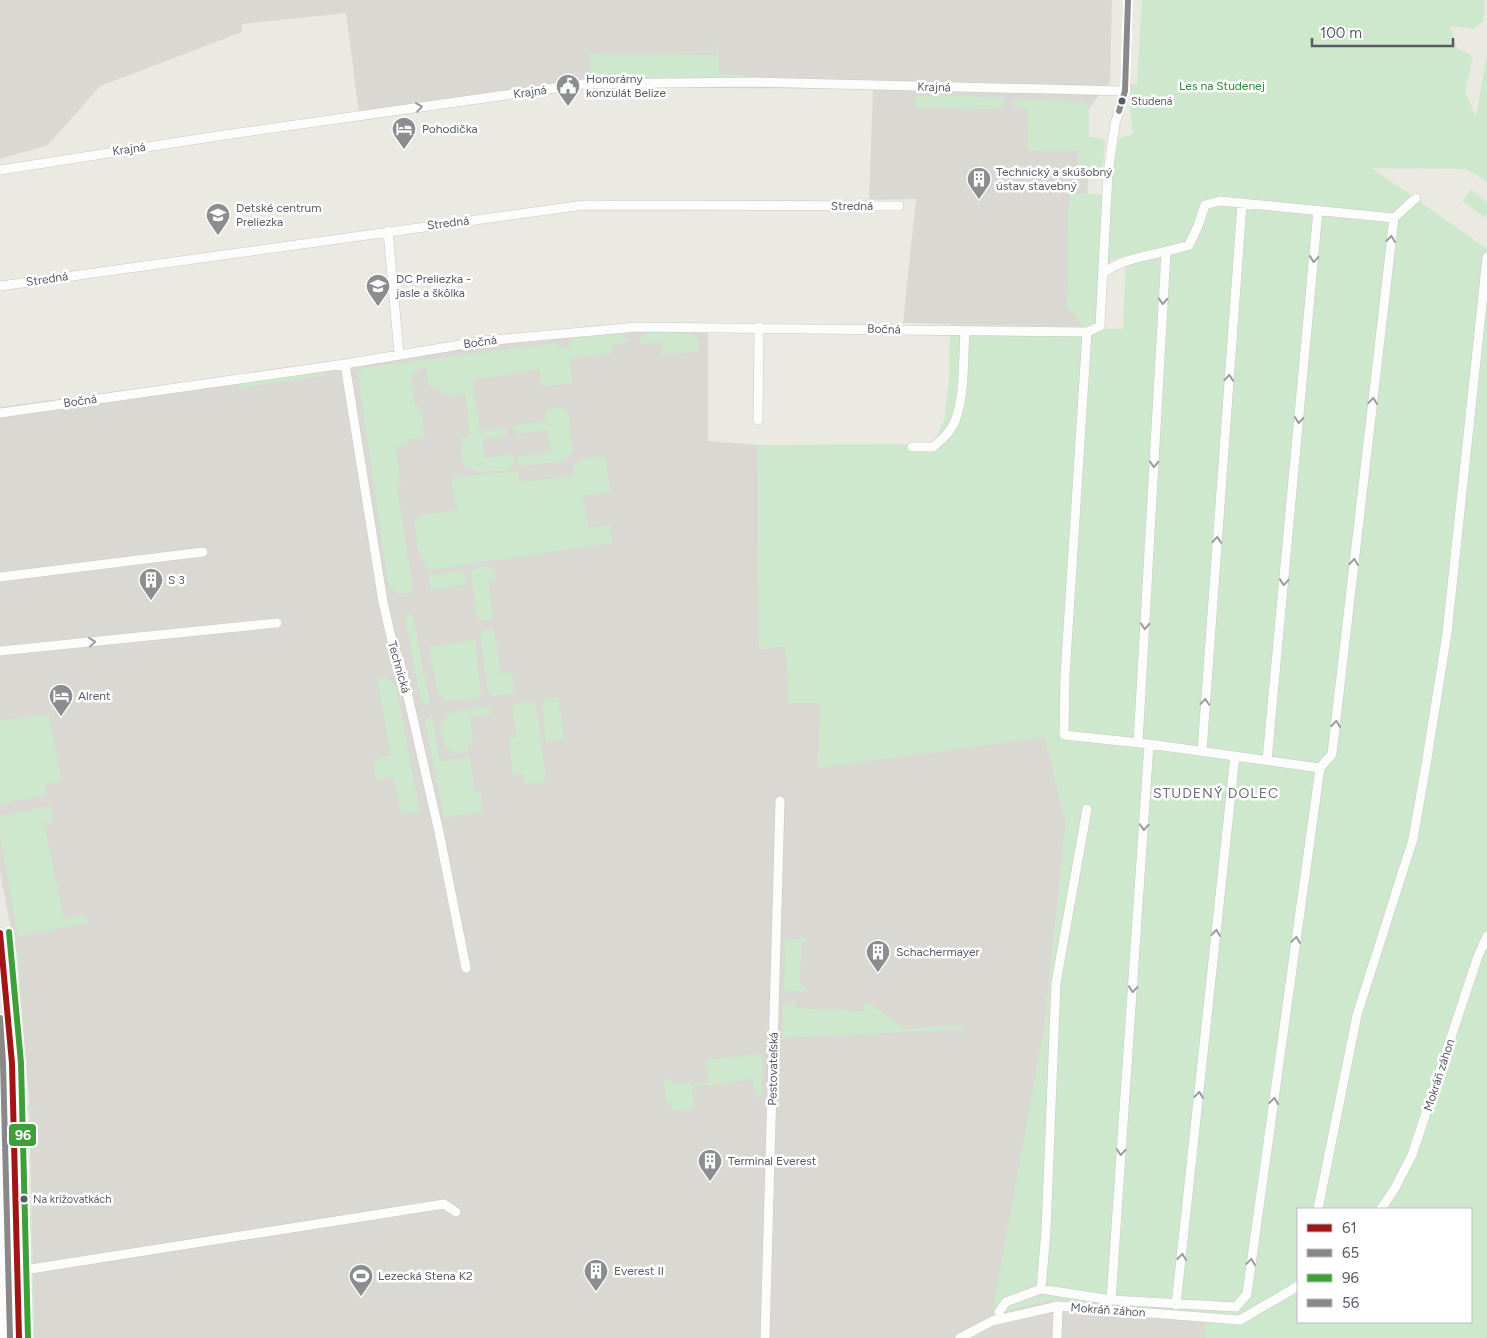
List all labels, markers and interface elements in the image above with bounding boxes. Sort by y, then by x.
scale bar [1312,15,1453,47]
text: 100 m [1320,24,1362,42]
place label: Honorárny konzulát Belize [586,72,666,100]
public building icon: Honorárny konzulát Belize [555,73,581,107]
park label: Les na Studenej [1179,79,1265,93]
street label: Krajná [917,80,951,94]
street label: Krajná [512,83,548,101]
place label: Studená [1131,95,1172,108]
marker: Studená [1117,96,1127,106]
one-way arrow [415,102,423,113]
hotel icon: Pohodička [391,116,417,150]
place label: Pohodička [422,122,478,136]
street label: Krajná [111,140,147,158]
place label: Technický a skúšobný ústav stavebný [996,165,1113,193]
building icon: Technický a skúšobný ústav stavebný [966,166,992,200]
street label: Stredná [831,199,873,213]
place label: Detské centrum Preliezka [236,201,321,229]
school or university icon: Detské centrum Preliezka [205,202,231,236]
street label: Stredná [426,213,470,233]
one-way arrow [1385,235,1396,243]
one-way arrow [1309,255,1320,263]
street label: Stredná [25,269,69,289]
place label: DC Preliezka - jasle a škôlka [395,272,471,300]
school or university icon: DC Preliezka - jasle a škôlka [365,273,391,307]
one-way arrow [1157,298,1168,306]
street label: Bočná [867,321,901,337]
street label: Bočná [462,333,498,351]
one-way arrow [1224,374,1235,382]
street label: Bočná [62,392,98,410]
one-way arrow [1367,397,1378,405]
one-way arrow [1294,417,1305,425]
one-way arrow [1148,460,1159,468]
one-way arrow [1212,536,1223,544]
one-way arrow [1348,558,1359,566]
building icon: S 3 [138,567,164,601]
place label: S 3 [168,573,185,587]
one-way arrow [1279,578,1290,586]
one-way arrow [1139,622,1150,630]
one-way arrow [89,637,97,648]
street label: Technická [385,639,413,695]
hotel icon: Alrent [48,683,74,717]
place label: Alrent [78,689,111,703]
one-way arrow [1200,698,1211,706]
one-way arrow [1330,719,1341,727]
district label: STUDENÝ DOLEC [1153,785,1279,802]
one-way arrow [1138,824,1149,832]
one-way arrow [1210,929,1221,937]
one-way arrow [1290,936,1301,944]
building icon: Schachermayer [865,939,891,973]
place label: Schachermayer [896,945,980,959]
one-way arrow [1127,986,1138,994]
street label: Pestovateľská [765,1032,781,1106]
street label: Mokráň záhon [1421,1037,1457,1113]
one-way arrow [1193,1091,1204,1099]
one-way arrow [1268,1097,1278,1105]
line badge: 96 [8,1123,37,1147]
text: 96 [15,1127,31,1144]
building icon: Terminal Everest [697,1148,723,1182]
one-way arrow [1116,1148,1127,1156]
place label: Terminal Everest [728,1154,817,1168]
place label: Na križovatkách [33,1193,111,1206]
marker: Na križovatkách [19,1194,29,1204]
legend [1297,1208,1472,1323]
text: 61 [1342,1219,1357,1237]
text: 65 [1342,1244,1359,1262]
one-way arrow [1176,1252,1187,1260]
building icon: Everest II [583,1258,609,1292]
one-way arrow [1245,1258,1256,1266]
sports icon: Lezecká Stena K2 [348,1263,374,1297]
place label: Everest II [614,1264,664,1278]
place label: Lezecká Stena K2 [378,1269,473,1283]
text: 96 [1342,1269,1359,1287]
text: 56 [1342,1294,1360,1312]
street label: Mokráň záhon [1070,1300,1146,1320]

